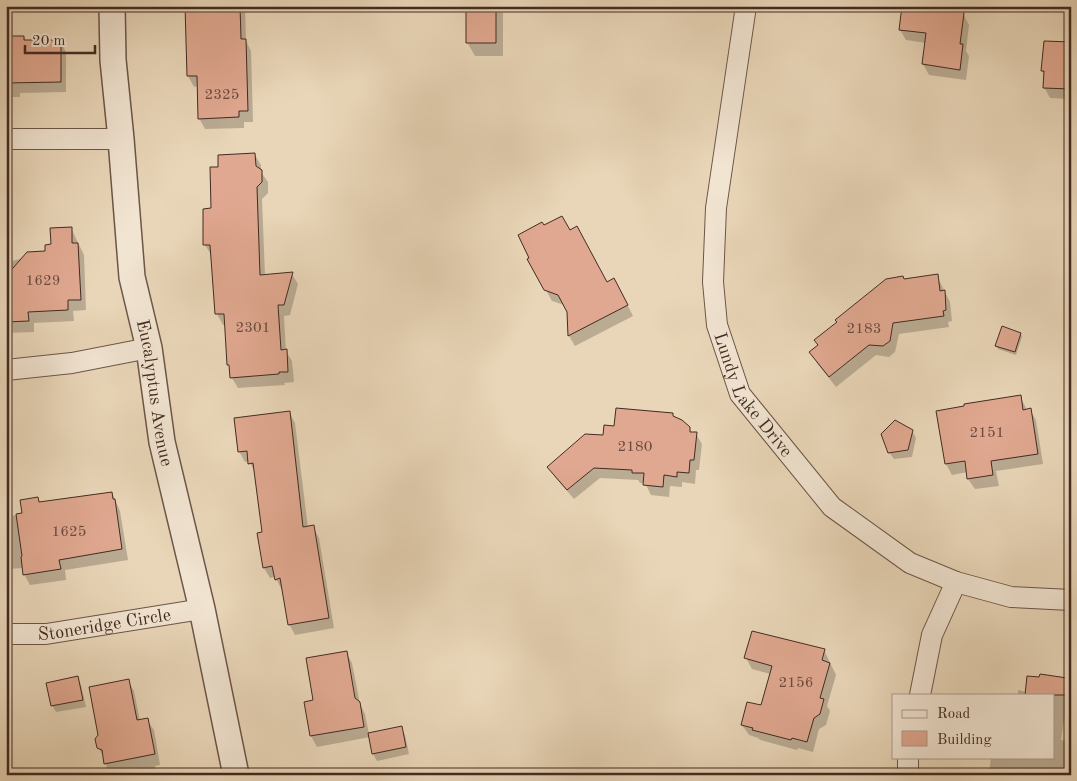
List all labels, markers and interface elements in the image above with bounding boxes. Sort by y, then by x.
scale bar [25,22,95,54]
text: 20 m [32,34,66,49]
house number: 2325 [205,88,239,103]
house number: 1629 [26,274,60,289]
street label: Eucalyptus Avenue [132,318,175,468]
house number: 2301 [236,321,270,336]
house number: 2183 [847,322,881,337]
street label: Lundy Lake Drive [710,330,795,461]
house number: 2151 [970,426,1004,441]
house number: 2180 [618,440,652,455]
house number: 1625 [52,525,86,540]
street label: Stoneridge Circle [38,606,172,644]
house number: 2156 [779,676,813,691]
legend [892,694,1054,758]
text: Road [937,707,971,722]
text: Building [937,733,992,748]

